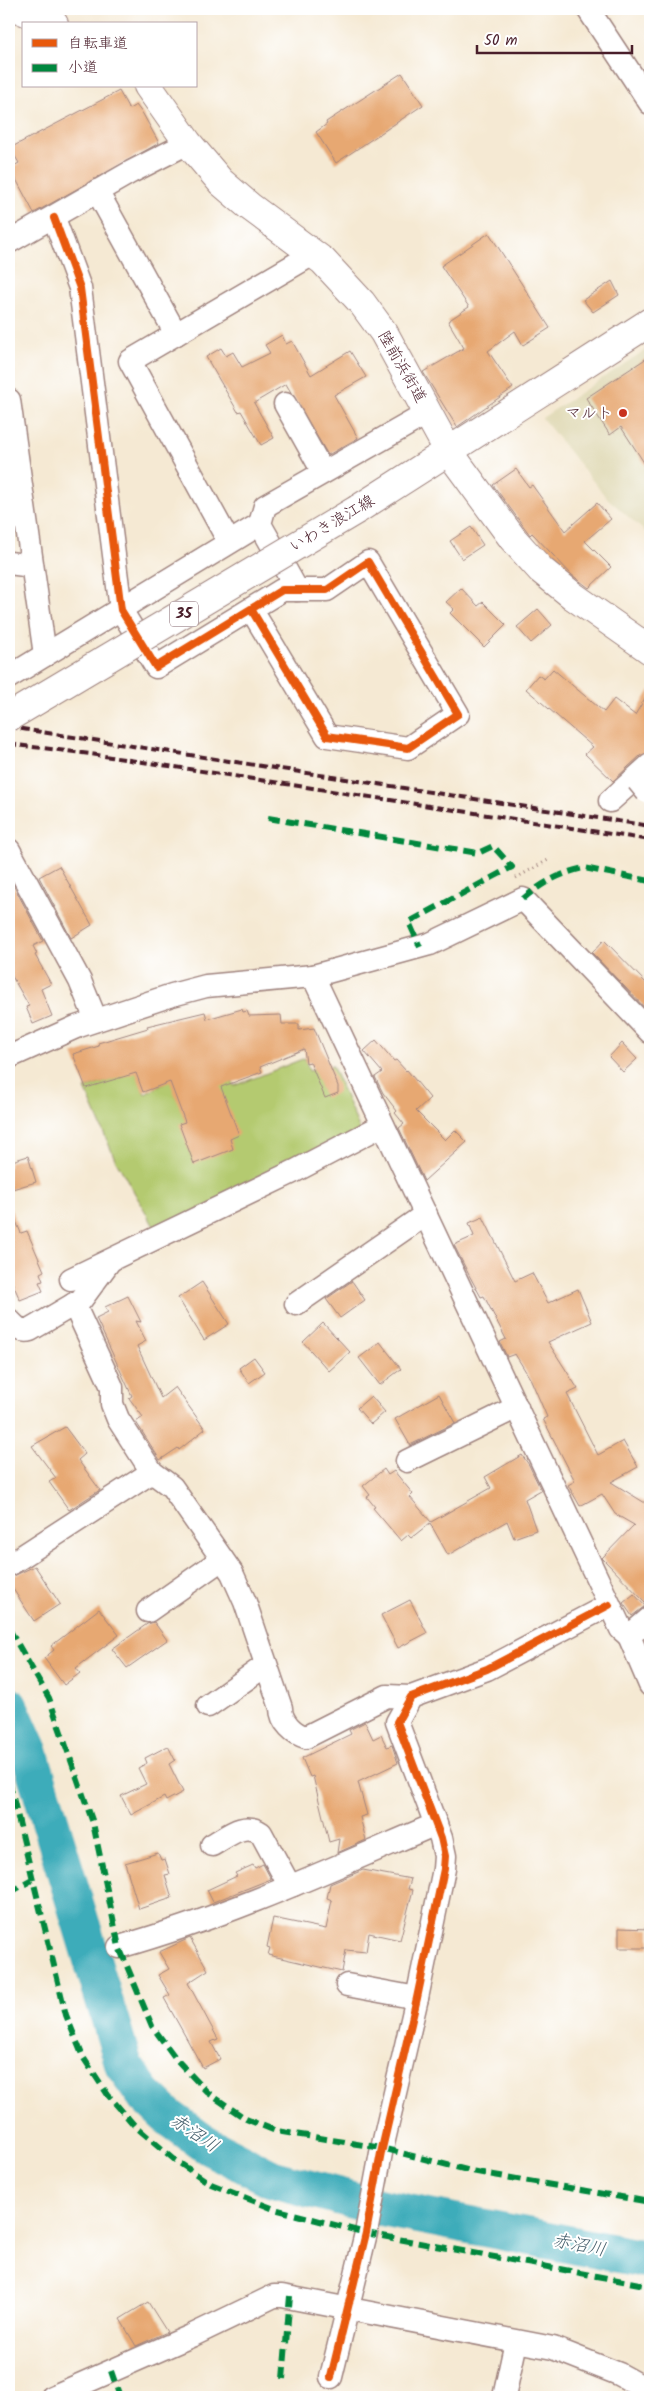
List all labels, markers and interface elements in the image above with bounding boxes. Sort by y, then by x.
legend [22,22,198,88]
scale bar [477,22,632,54]
text: 50 m [484,29,518,53]
text: 自転車道 [68,32,128,56]
text: 小道 [68,56,98,80]
street label: 陸前浜街道 [371,326,433,408]
place label: マルト [565,401,613,426]
marker: マルト [617,407,629,419]
street label: いわき浪江線 [284,489,380,559]
road number: 35 [170,602,198,626]
water label: 赤沼川 [164,2107,224,2161]
water label: 赤沼川 [550,2227,608,2265]

